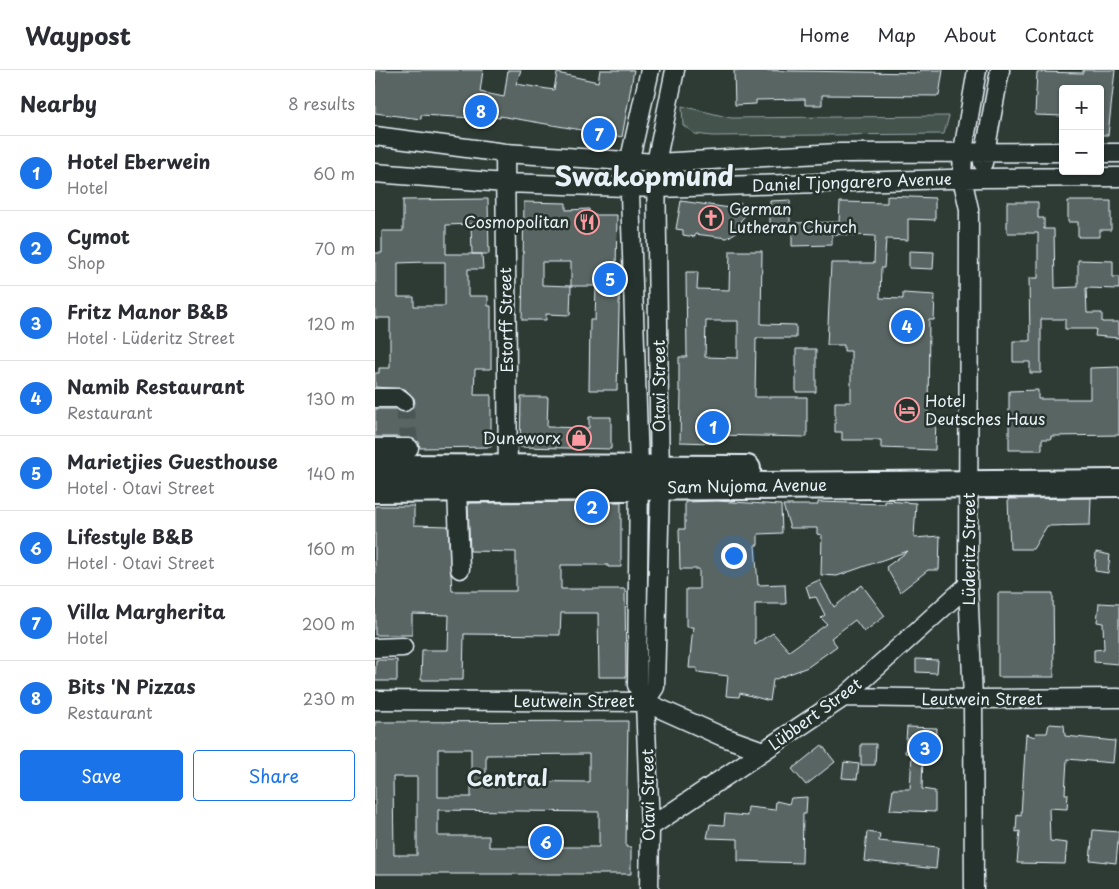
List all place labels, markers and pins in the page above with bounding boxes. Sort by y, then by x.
pin: 8 [465,92,497,130]
pin: 7 [583,115,615,153]
place label: German Lutheran Church [729,196,857,238]
church icon: German Lutheran Church [698,205,724,231]
place label: Cosmopolitan [464,209,569,233]
restaurant icon: Cosmopolitan [574,209,600,235]
pin: 5 [594,260,626,298]
pin: 4 [891,307,923,345]
place label: Hotel Deutsches Haus [925,388,1045,430]
hotel icon: Hotel Deutsches Haus [894,397,920,423]
pin: 1 [697,408,729,446]
place label: Duneworx [483,425,561,449]
shop icon: Duneworx [566,425,592,451]
pin: 2 [576,488,608,526]
pin: 3 [909,729,941,767]
pin: 6 [530,823,562,861]

